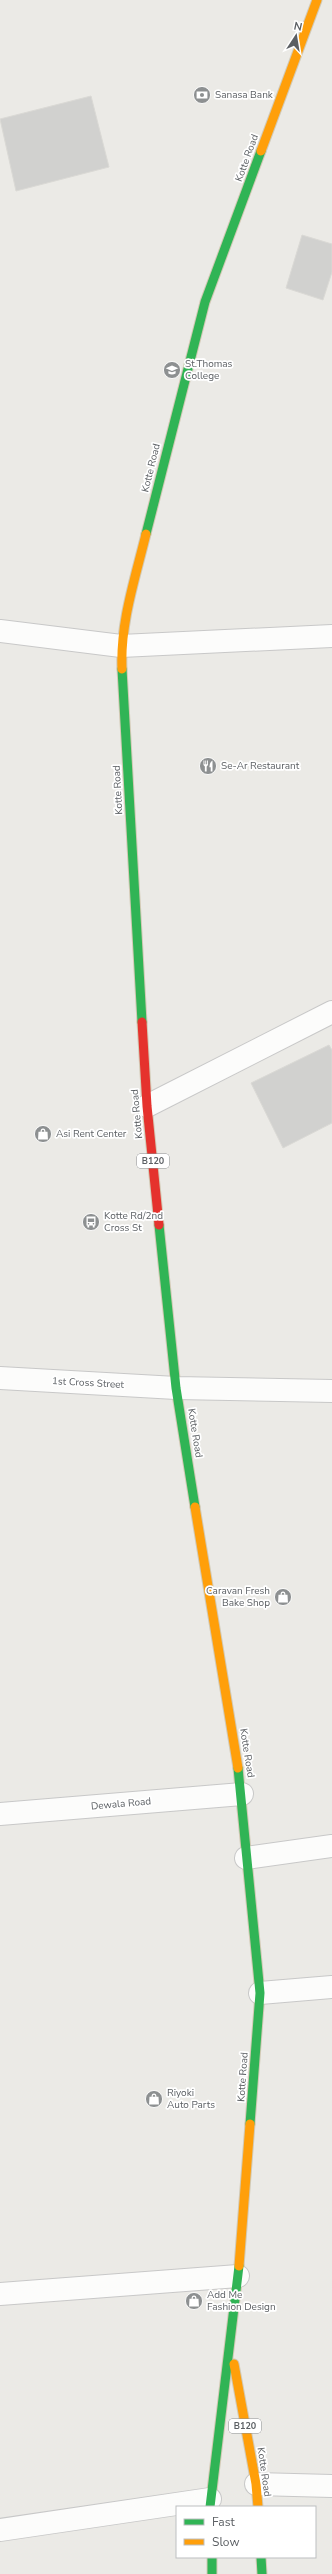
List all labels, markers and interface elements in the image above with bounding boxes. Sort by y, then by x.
north arrow [276,16,316,56]
text: N [292,19,304,35]
bank icon: Sanasa Bank [192,85,212,105]
place label: Sanasa Bank [215,88,274,102]
street label: Kotte Road [232,132,262,184]
place label: St.Thomas College [185,357,233,383]
school or university icon: St.Thomas College [162,360,182,380]
street label: Kotte Road [138,442,164,494]
restaurant icon: Se-Ar Restaurant [198,756,218,776]
place label: Se-Ar Restaurant [221,759,300,773]
street label: Kotte Road [110,765,126,815]
street label: Kotte Road [128,1089,146,1139]
shop icon: Asi Rent Center [33,1124,53,1144]
place label: Asi Rent Center [56,1127,127,1141]
road number: B120 [137,1154,169,1168]
place label: Kotte Rd/2nd Cross St [104,1209,163,1235]
bus stop icon: Kotte Rd/2nd Cross St [81,1212,101,1232]
street label: 1st Cross Street [52,1374,125,1392]
street label: Kotte Road [184,1407,206,1459]
place label: Caravan Fresh Bake Shop [206,1584,270,1610]
shop icon: Caravan Fresh Bake Shop [273,1587,293,1607]
street label: Kotte Road [236,1727,258,1779]
street label: Dewala Road [90,1794,152,1814]
street label: Kotte Road [234,2052,252,2102]
place label: Riyoki Auto Parts [167,2086,215,2112]
shop icon: Riyoki Auto Parts [144,2089,164,2109]
place label: Add Me Fashion Design [207,2288,276,2314]
shop icon: Add Me Fashion Design [184,2291,204,2311]
road number: B120 [229,2419,261,2433]
street label: Kotte Road [254,2446,274,2498]
legend [176,2506,316,2558]
text: Fast [212,2514,235,2530]
text: Slow [212,2534,240,2550]

